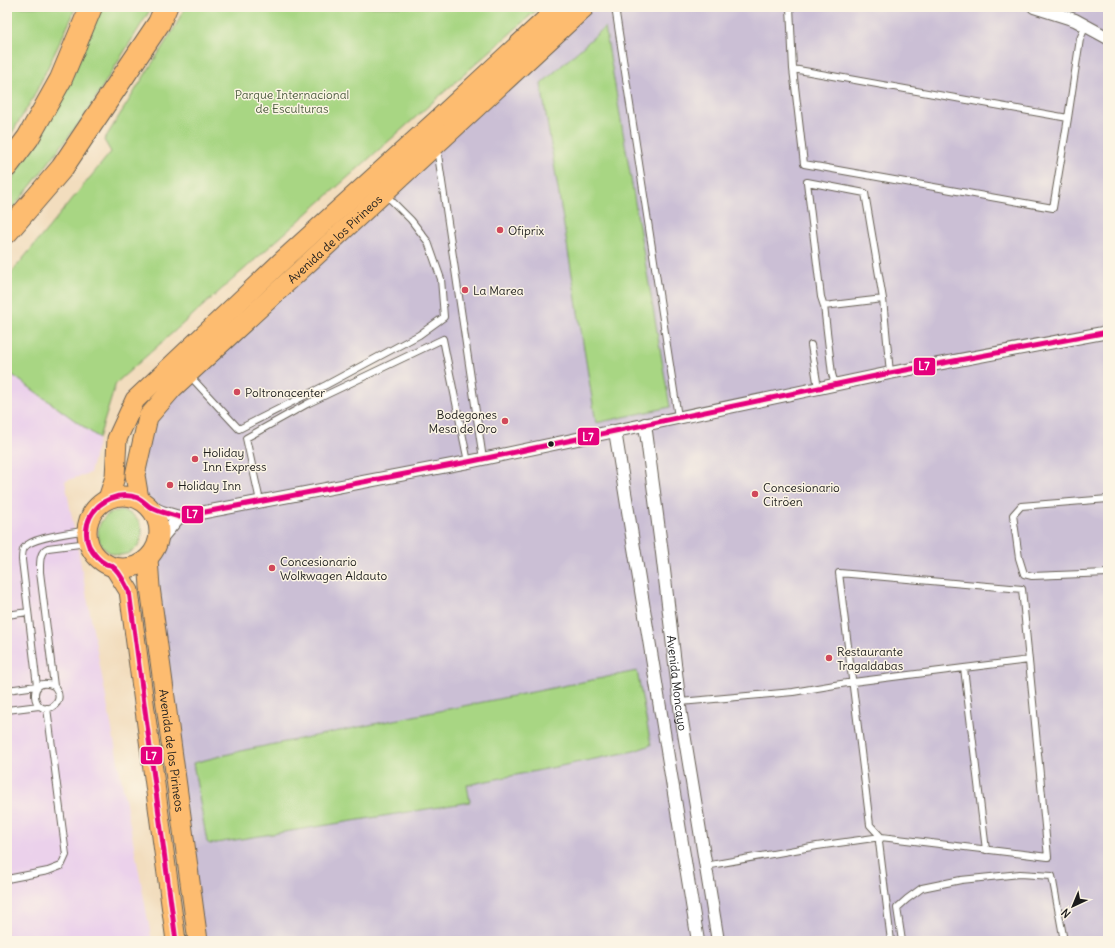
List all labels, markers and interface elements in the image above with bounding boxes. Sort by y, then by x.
park label: Parque Internacional de Esculturas [235,87,349,116]
street label: Avenida de los Pirineos [284,191,385,286]
place label: Ofiprix [508,223,544,238]
marker: Ofiprix [495,225,505,235]
place label: La Marea [473,283,524,298]
marker: La Marea [460,285,470,295]
line badge: L7 [913,357,936,376]
text: L7 [918,359,930,373]
place label: Poltronacenter [245,385,325,400]
marker: Poltronacenter [232,387,242,397]
place label: Bodegones Mesa de Oro [429,407,497,436]
marker: Bodegones Mesa de Oro [500,416,510,426]
line badge: L7 [577,427,600,446]
text: L7 [582,430,594,444]
unlabelled marker [546,439,556,449]
place label: Holiday Inn Express [203,445,267,474]
marker: Holiday Inn Express [190,454,200,464]
place label: Holiday Inn [178,478,241,493]
marker: Holiday Inn [165,480,175,490]
place label: Concesionario Citröen [763,480,840,509]
marker: Concesionario Citröen [750,489,760,499]
line badge: L7 [181,505,204,524]
text: L7 [186,507,198,521]
place label: Concesionario Wolkwagen Aldauto [280,554,388,583]
marker: Concesionario Wolkwagen Aldauto [267,563,277,573]
street label: Avenida Moncayo [664,634,691,732]
place label: Restaurante Tragaldabas [837,644,903,673]
marker: Restaurante Tragaldabas [824,653,834,663]
street label: Avenida de los Pirineos [156,688,188,813]
line badge: L7 [140,746,163,765]
text: L7 [145,749,157,763]
north arrow [1053,886,1093,926]
text: N [1058,906,1074,921]

